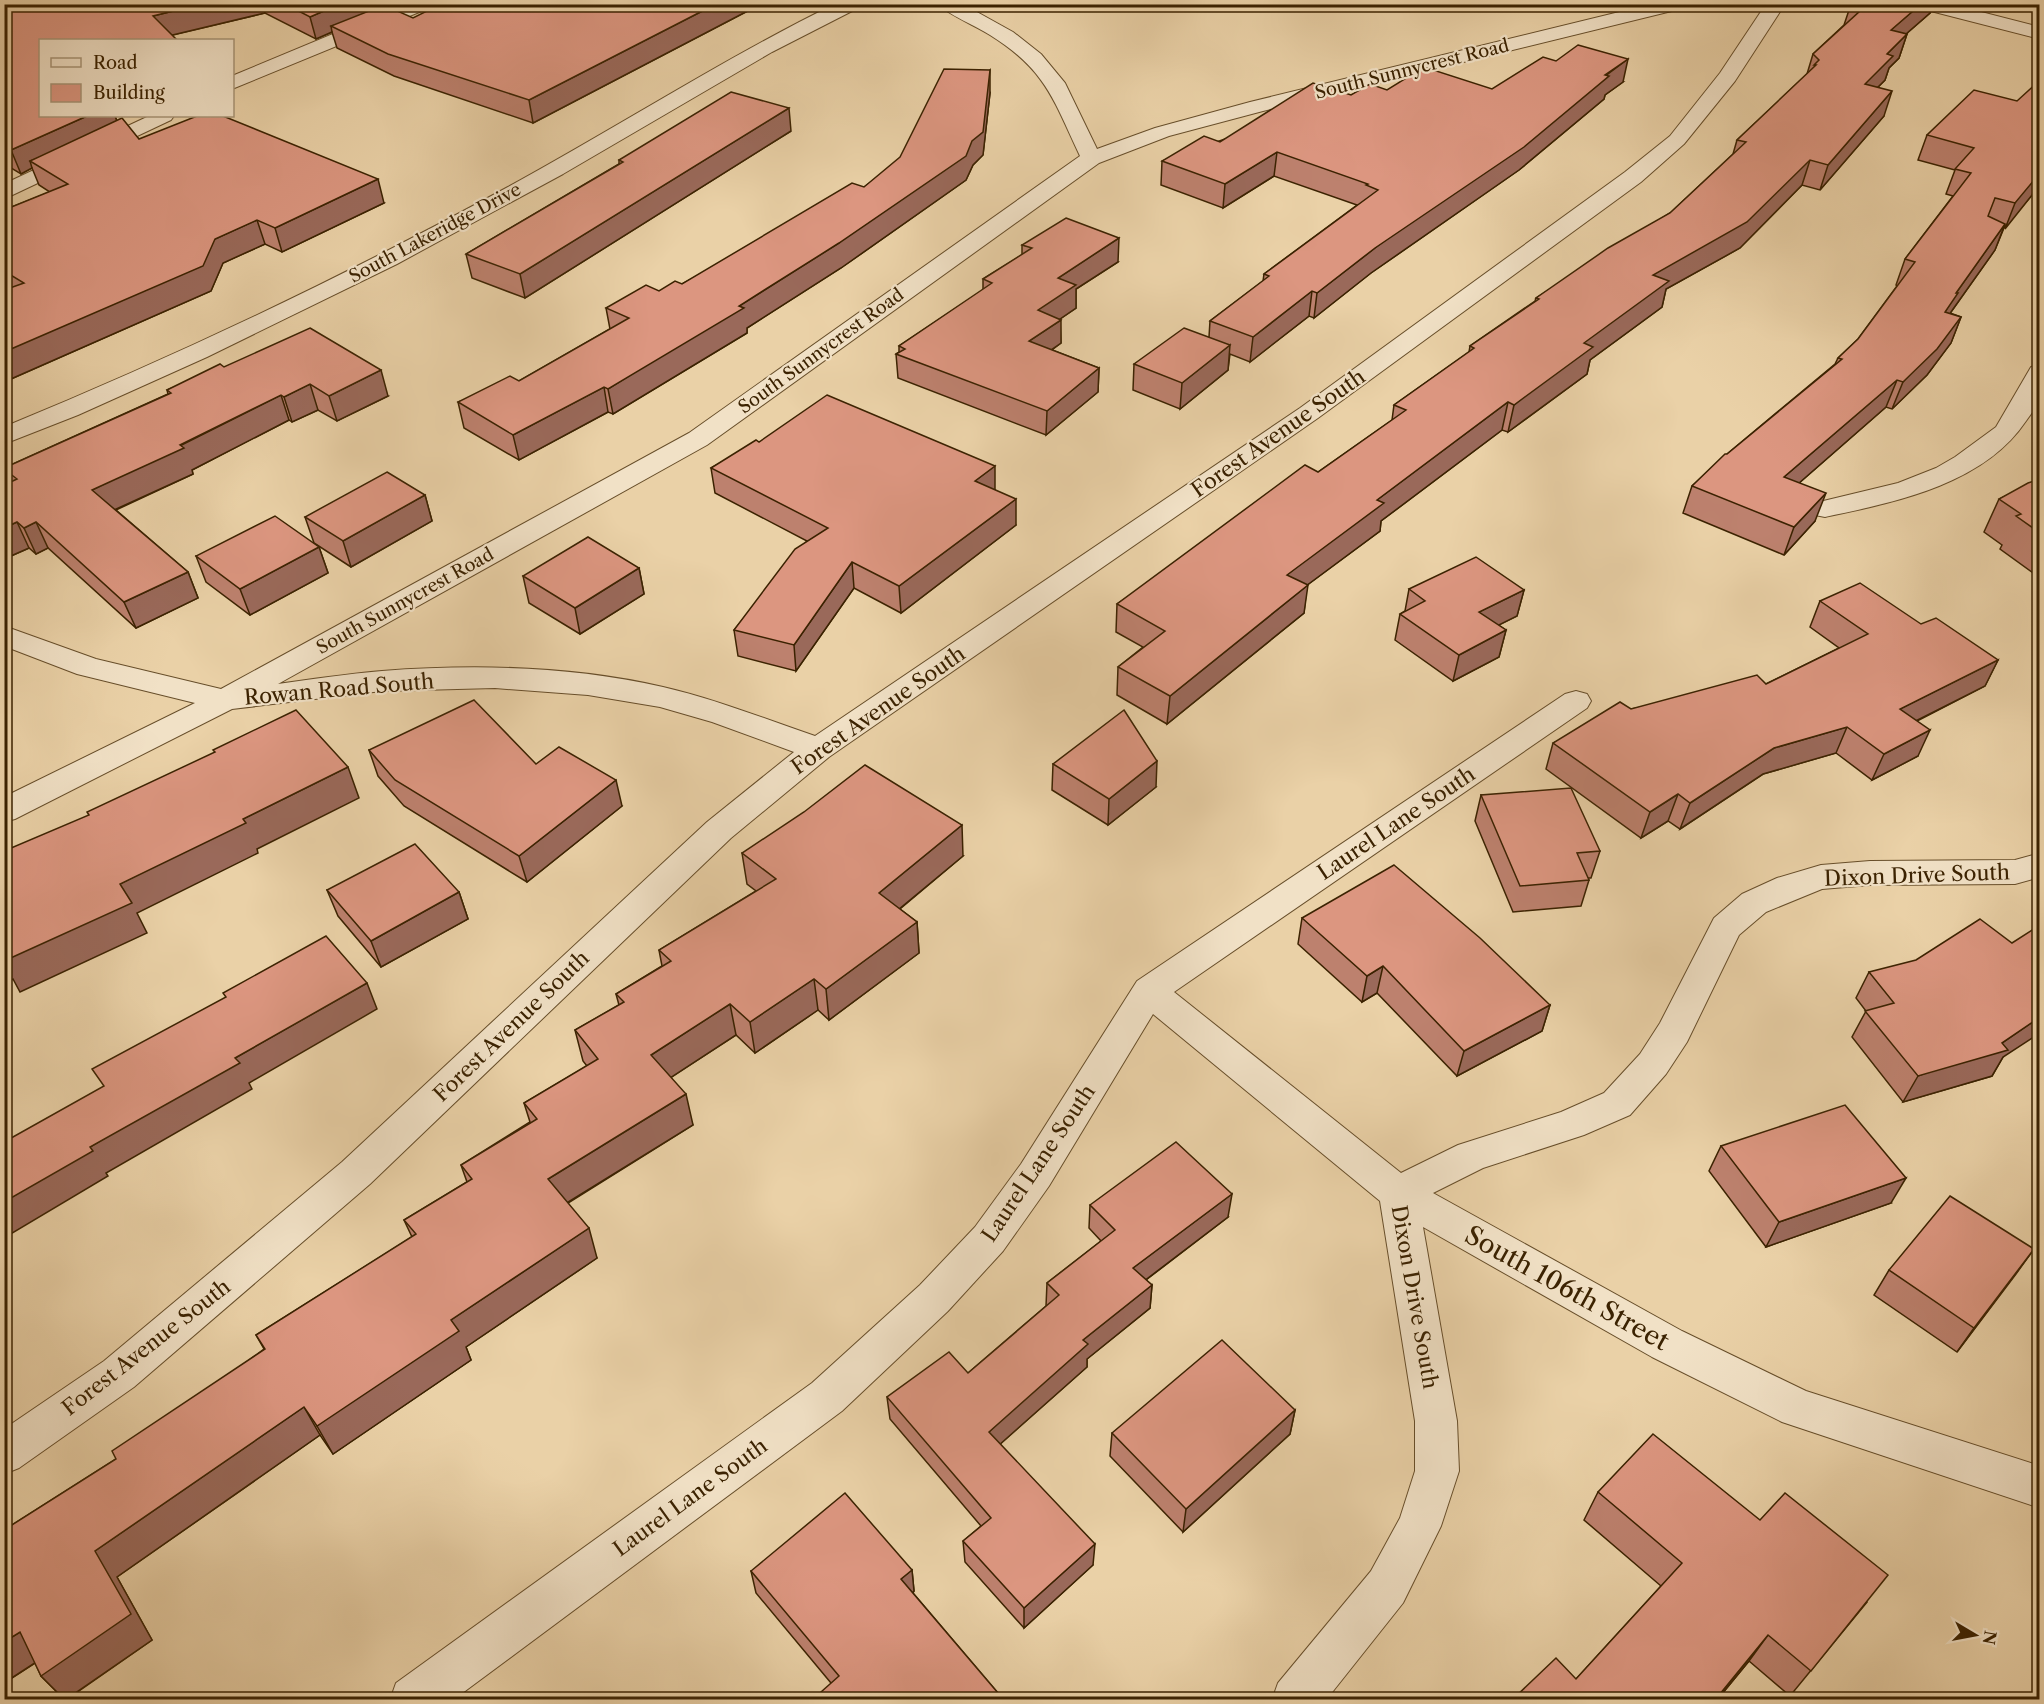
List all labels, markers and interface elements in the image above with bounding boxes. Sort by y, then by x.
street label: South Sunnycrest Road [1313,34,1511,104]
legend [39,39,234,117]
text: Road [93,52,138,74]
text: Building [93,82,165,104]
street label: South Lakeridge Drive [345,178,525,288]
street label: South Sunnycrest Road [734,284,908,418]
street label: Forest Avenue South [1186,364,1370,502]
street label: South Sunnycrest Road [313,543,497,659]
street label: Forest Avenue South [786,641,970,779]
street label: Rowan Road South [243,668,435,710]
street label: Laurel Lane South [1313,761,1479,885]
street label: Dixon Drive South [1824,859,2010,891]
street label: Forest Avenue South [428,945,594,1107]
street label: Laurel Lane South [976,1080,1100,1246]
street label: Dixon Drive South [1387,1203,1443,1391]
street label: South 106th Street [1459,1219,1675,1358]
street label: Forest Avenue South [57,1274,235,1420]
street label: Laurel Lane South [608,1433,772,1561]
north arrow [1945,1605,2005,1665]
text: N [1979,1629,2001,1646]

